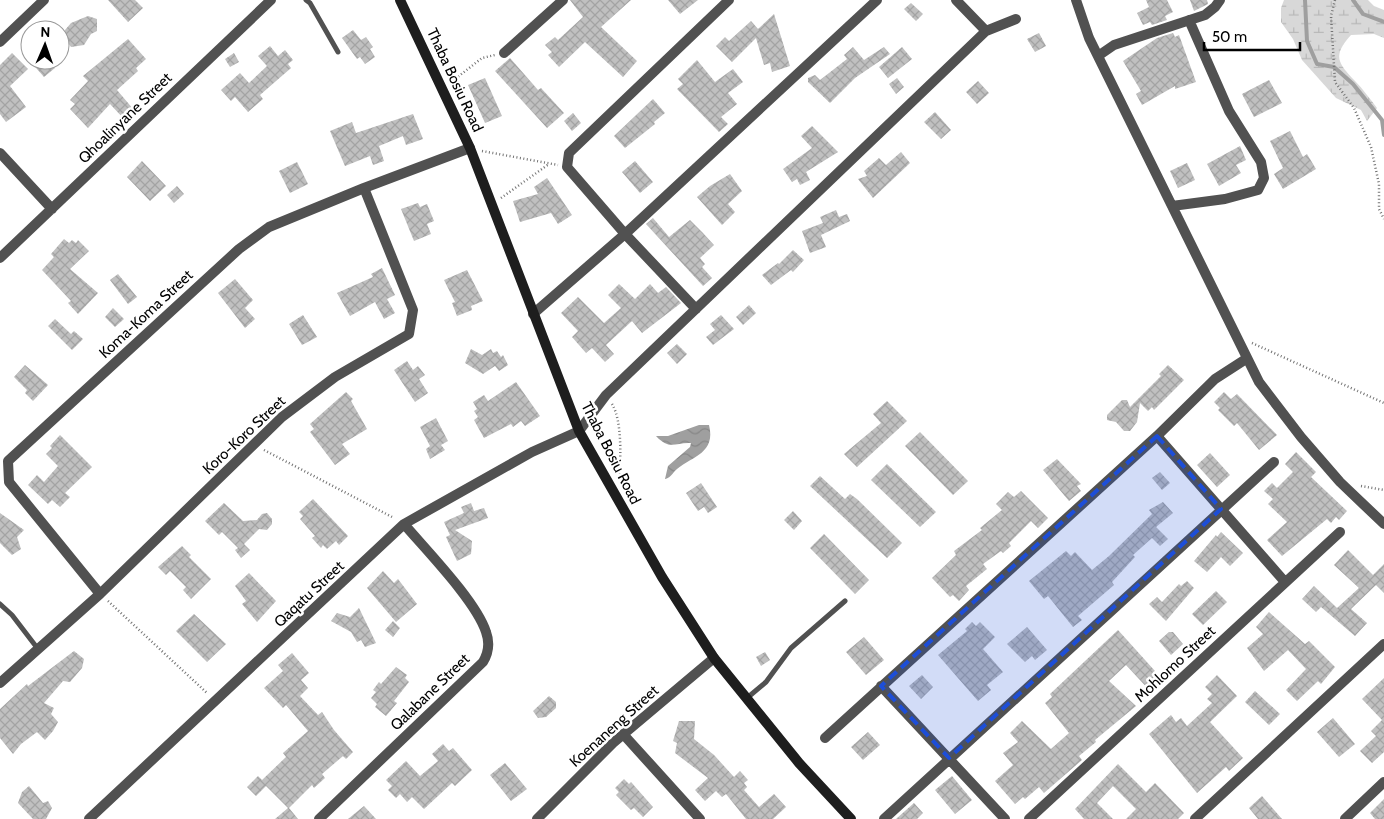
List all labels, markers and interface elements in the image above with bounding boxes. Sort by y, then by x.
north arrow [20,20,70,70]
scale bar [1204,20,1300,52]
text: N [40,23,51,41]
street label: Thaba Bosiu Road [423,25,487,135]
text: 50 m [1212,28,1247,46]
street label: Qhoalinyane Street [75,69,175,167]
street label: Koma-Koma Street [95,266,197,362]
street label: Koro-Koro Street [199,392,289,478]
street label: Thaba Bosiu Road [577,399,645,507]
street label: Qaqatu Street [270,557,348,631]
street label: Mohlomo Street [1131,622,1219,706]
street label: Qalabane Street [387,650,473,734]
street label: Koenaneng Street [566,681,662,771]

